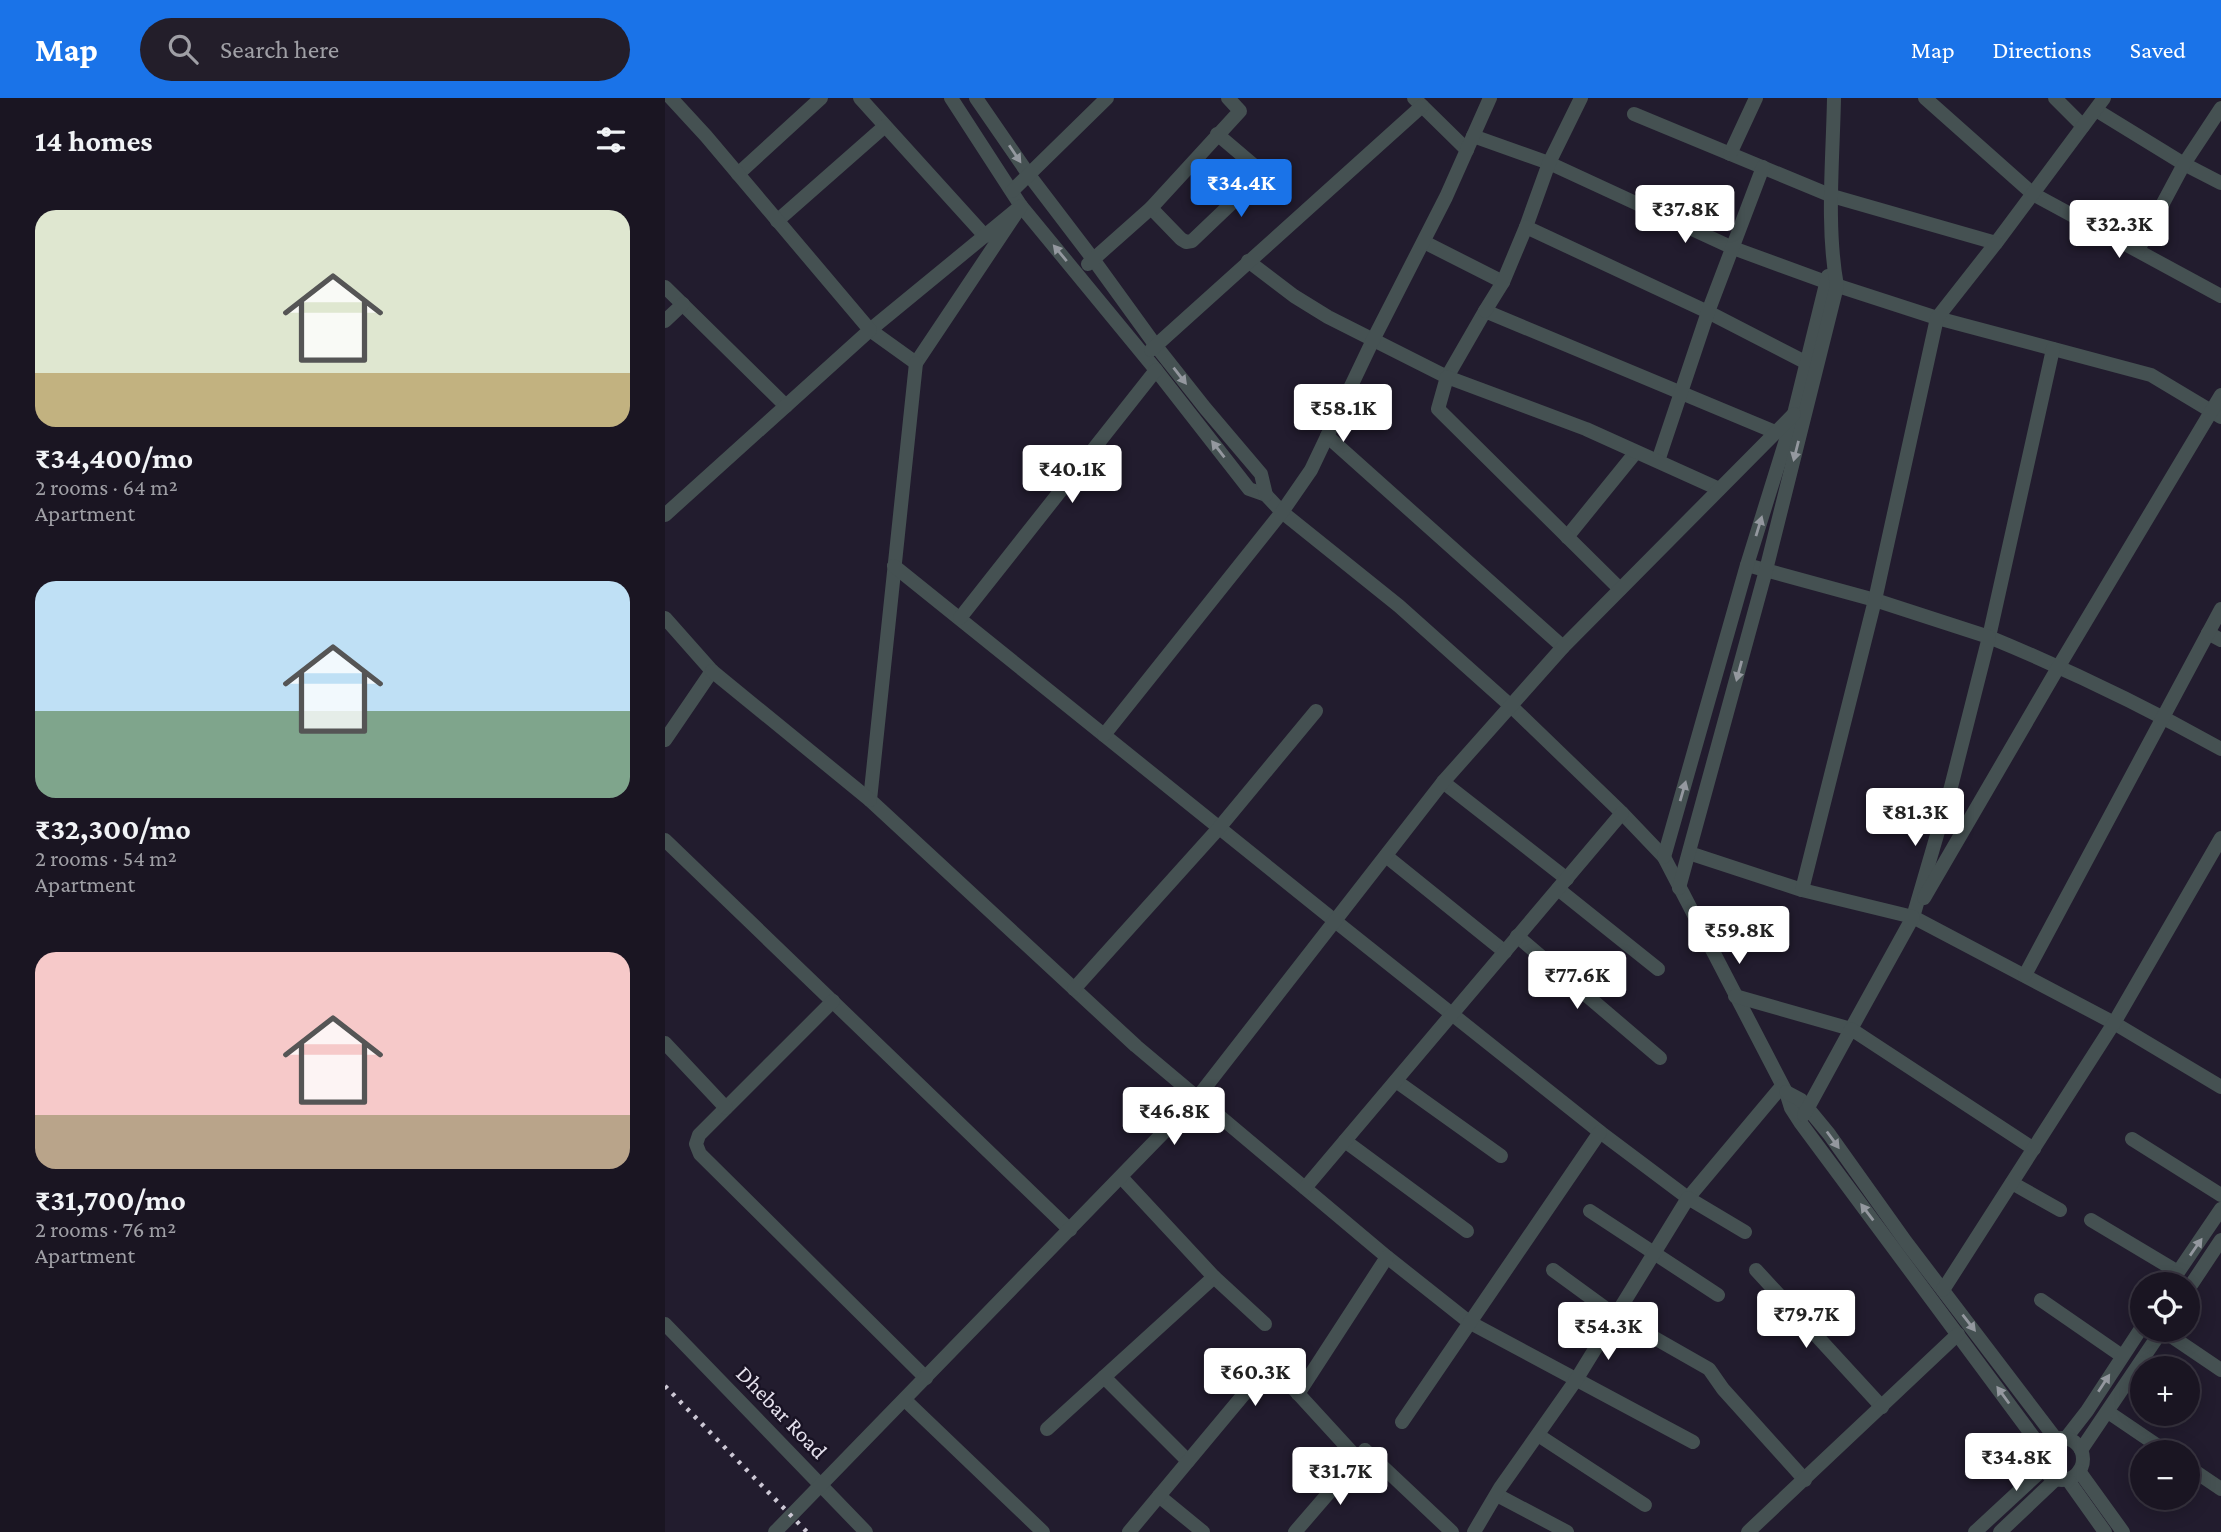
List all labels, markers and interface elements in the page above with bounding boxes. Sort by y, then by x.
search box [140,18,630,81]
icon: search [164,30,202,68]
text: Map [35,31,98,68]
text: Search here [220,35,339,64]
text: Map [1911,36,1955,63]
text: Directions [1993,36,2092,63]
text: Saved [2130,36,2186,63]
icon: filters [592,121,630,159]
text: 14 homes [35,124,153,157]
one-way arrow [1008,145,1021,164]
pin: ₹34.4K [1184,159,1298,219]
text: ₹34.4K [1207,169,1275,195]
pin: ₹37.8K [1628,186,1742,245]
text: ₹37.8K [1651,195,1719,221]
pin: ₹32.3K [2062,200,2176,260]
text: ₹32.3K [2086,210,2152,236]
one-way arrow [1053,244,1068,261]
icon: home [270,255,396,381]
one-way arrow [1172,367,1186,385]
pin: ₹58.1K [1286,384,1400,444]
text: ₹58.1K [1310,394,1376,420]
one-way arrow [1790,440,1801,462]
text: ₹34,400/mo [35,441,193,474]
one-way arrow [1211,441,1226,458]
pin: ₹40.1K [1015,446,1129,505]
text: ₹40.1K [1039,455,1105,481]
text: 2 rooms · 64 m² [35,474,178,500]
text: Apartment [35,500,135,526]
one-way arrow [1755,515,1765,536]
icon: home [270,626,396,752]
one-way arrow [1733,660,1744,682]
one-way arrow [1678,780,1689,802]
pin: ₹81.3K [1858,788,1972,848]
text: ₹81.3K [1882,798,1948,824]
text: ₹32,300/mo [35,812,191,845]
text: 2 rooms · 54 m² [35,845,177,871]
text: Apartment [35,871,135,897]
pin: ₹59.8K [1682,906,1796,966]
text: ₹59.8K [1704,916,1774,942]
pin: ₹77.6K [1520,951,1634,1011]
text: ₹77.6K [1544,961,1610,987]
icon: home [270,997,396,1123]
pin: ₹46.8K [1117,1088,1231,1147]
text: ₹46.8K [1139,1097,1209,1123]
one-way arrow [1826,1131,1840,1149]
text: ₹31,700/mo [35,1183,186,1216]
one-way arrow [1860,1203,1874,1221]
text: 2 rooms · 76 m² [35,1216,176,1242]
one-way arrow [2189,1238,2203,1256]
text: Apartment [35,1242,135,1268]
map controls [2130,1272,2200,1510]
button: locate [2130,1272,2200,1342]
pin: ₹79.7K [1749,1290,1863,1350]
text: ₹79.7K [1773,1300,1839,1326]
pin: ₹54.3K [1551,1302,1665,1362]
text: ₹54.3K [1574,1312,1642,1338]
one-way arrow [1961,1314,1975,1332]
pin: ₹60.3K [1198,1348,1312,1408]
button: + [2130,1356,2200,1426]
text: ₹60.3K [1220,1358,1290,1384]
street label: Dhebar Road [731,1360,833,1464]
one-way arrow [2098,1374,2111,1393]
one-way arrow [1995,1386,2010,1404]
pin: ₹34.8K [1959,1434,2073,1493]
button: − [2130,1440,2200,1510]
text: ₹34.8K [1981,1443,2051,1469]
pin: ₹31.7K [1283,1448,1397,1507]
text: ₹31.7K [1308,1457,1372,1483]

